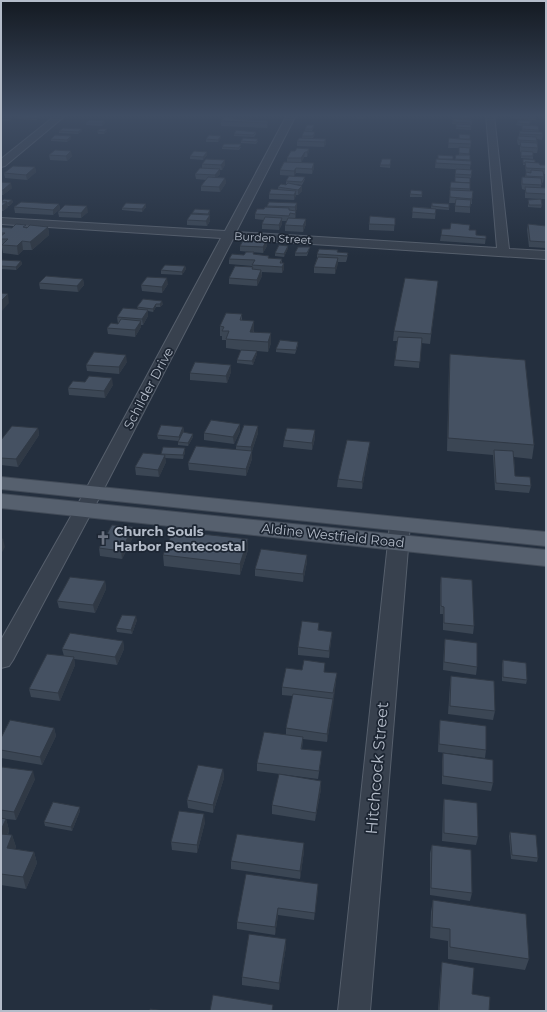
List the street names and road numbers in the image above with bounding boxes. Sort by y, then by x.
street label: Burden Street [234,229,313,247]
street label: Schilder Drive [120,344,176,432]
street label: Aldine Westfield Road [261,520,405,550]
street label: Hitchcock Street [362,700,392,835]

